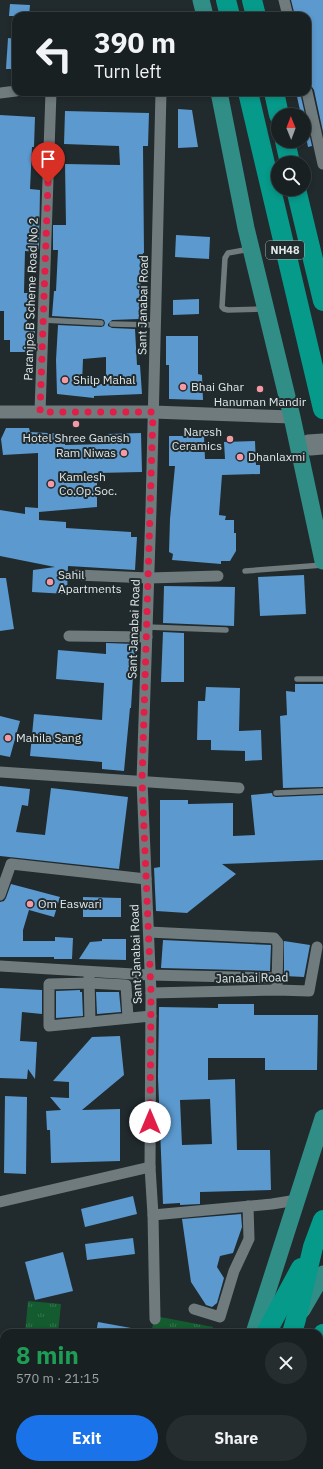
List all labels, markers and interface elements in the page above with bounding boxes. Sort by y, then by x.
text: 390 m [94,24,176,61]
icon: left [28,28,80,80]
text: Turn left [94,60,162,83]
north arrow [271,108,311,148]
map controls [271,108,311,196]
pin [31,142,65,183]
icon: arrive [37,148,59,170]
button: search [271,156,311,196]
street label: Paranjpe B Scheme Road No 2 [20,217,41,381]
road number: NH48 [266,241,304,259]
street label: Sant Janabai Road [134,255,151,355]
place label: Shilp Mahal [73,372,136,387]
marker: Shilp Mahal [60,375,70,385]
place label: Bhai Ghar [191,379,244,394]
marker: Bhai Ghar [178,382,188,392]
marker: Hanuman Mandir [255,384,265,394]
place label: Hanuman Mandir [214,394,307,409]
marker: Hotel Shree Ganesh [71,419,81,429]
place label: Naresh Ceramics [172,424,222,453]
place label: Hotel Shree Ganesh [22,430,130,445]
marker: Naresh Ceramics [225,434,235,444]
place label: Ram Niwas [56,445,116,460]
marker: Ram Niwas [119,448,129,458]
place label: Dhanlaxmi [248,449,305,464]
marker: Dhanlaxmi [235,452,245,462]
place label: Kamlesh Co.Op.Soc. [59,469,117,498]
marker: Kamlesh Co.Op.Soc. [46,479,56,489]
place label: Sahil Apartments [58,567,122,596]
marker: Sahil Apartments [45,577,55,587]
street label: Sant Janabai Road [124,579,143,679]
place label: Mahila Sang [16,730,82,745]
marker: Mahila Sang [3,733,13,743]
place label: Om Easwari [38,896,102,911]
marker: Om Easwari [25,899,35,909]
street label: Sant Janabai Road [126,904,145,1004]
street label: Janabai Road [216,969,288,986]
position arrow [129,1101,171,1143]
text: 8 min [16,1339,79,1371]
button: close [265,1342,307,1384]
text: 570 m · 21:15 [16,1370,99,1387]
button: Exit [16,1415,158,1461]
button: Share [166,1415,307,1461]

